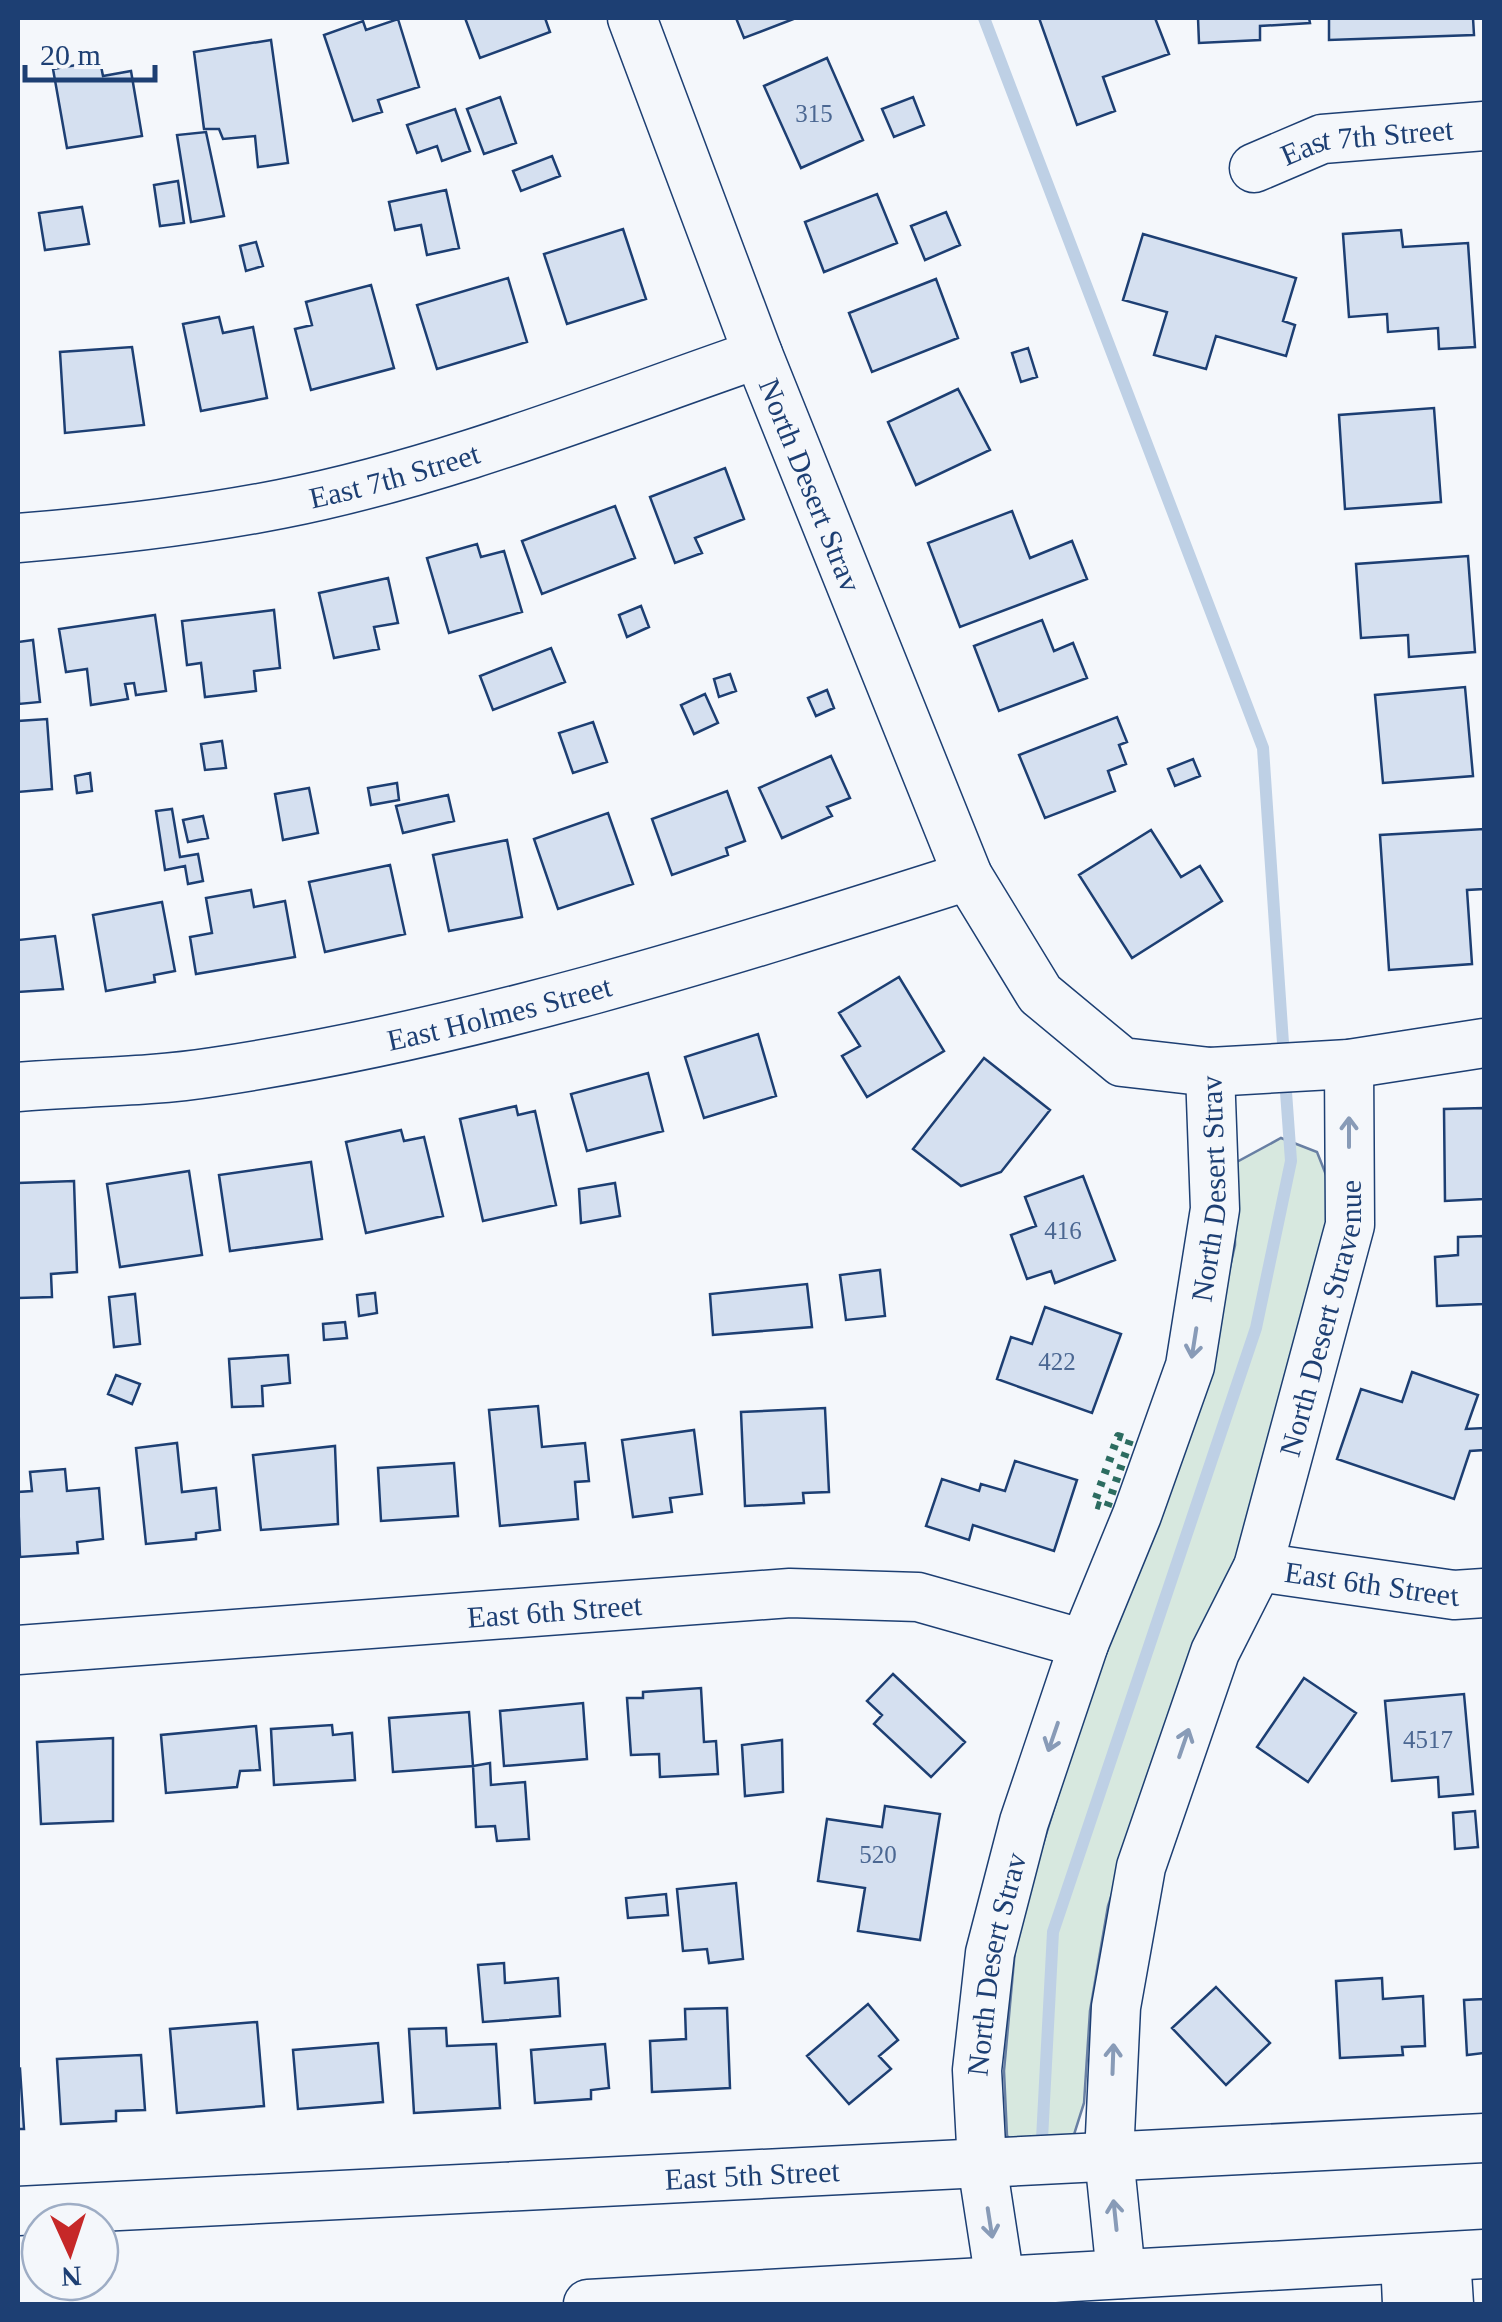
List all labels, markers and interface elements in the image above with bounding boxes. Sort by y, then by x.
scale bar [25,20,155,82]
text: 20 m [40,38,101,71]
house number: 315 [795,100,833,127]
street label: East 7th Street [1276,112,1455,171]
street label: North Desert Strav [753,374,868,596]
street label: East 7th Street [306,436,484,514]
street label: East Holmes Street [384,969,616,1056]
street label: North Desert Strav [1184,1075,1232,1304]
one-way arrow [1340,1117,1358,1150]
street label: North Desert Stravenue [1272,1180,1366,1460]
house number: 416 [1044,1217,1082,1244]
one-way arrow [1184,1326,1203,1358]
house number: 422 [1038,1348,1076,1375]
street label: East 6th Street [1283,1555,1460,1612]
street label: East 6th Street [466,1587,644,1633]
one-way arrow [1043,1720,1061,1752]
house number: 4517 [1403,1726,1453,1753]
one-way arrow [1176,1728,1194,1760]
house number: 520 [859,1841,897,1868]
street label: North Desert Strav [960,1849,1032,2078]
one-way arrow [1104,2043,1123,2075]
street label: East 5th Street [664,2154,841,2195]
one-way arrow [1105,2200,1124,2232]
north arrow [20,2202,120,2302]
one-way arrow [982,2206,1000,2239]
text: N [60,2260,82,2292]

